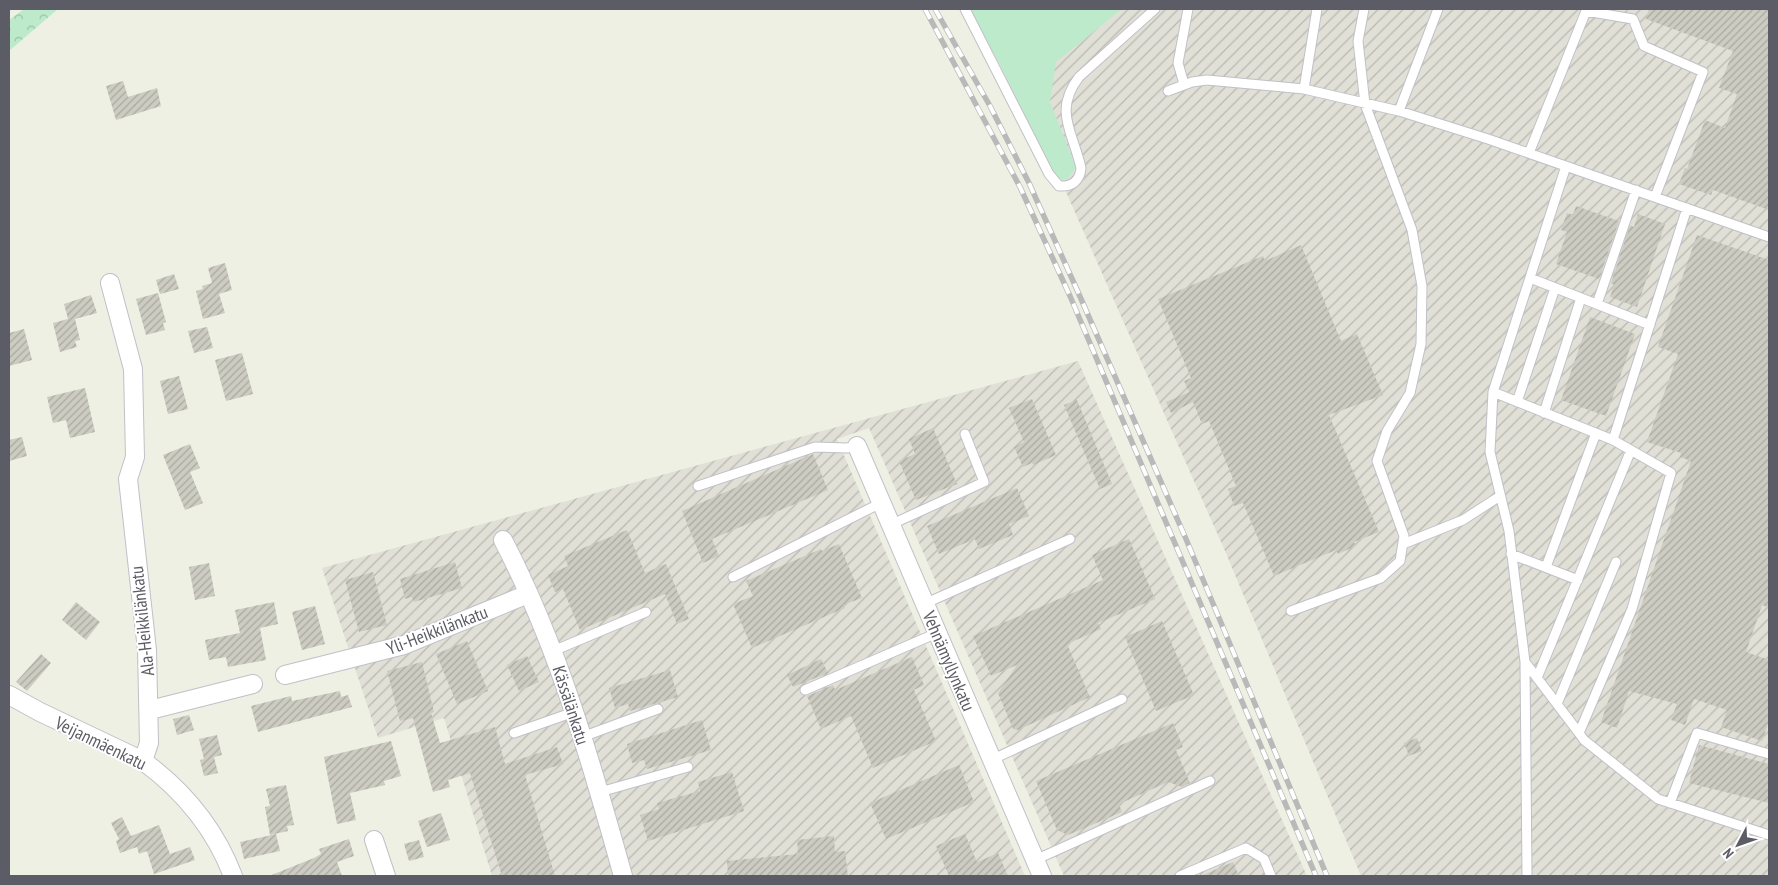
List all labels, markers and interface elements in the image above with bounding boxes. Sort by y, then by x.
street label: Ala-Heikkilänkatu [125,565,159,677]
street label: Yli-Heikkilänkatu [383,600,491,660]
street label: Vehnämyllynkatu [917,607,980,714]
street label: Kässälänkatu [547,663,595,747]
street label: Veijanmäenkatu [51,711,151,775]
north arrow [1713,820,1763,870]
text: N [1719,845,1737,862]

